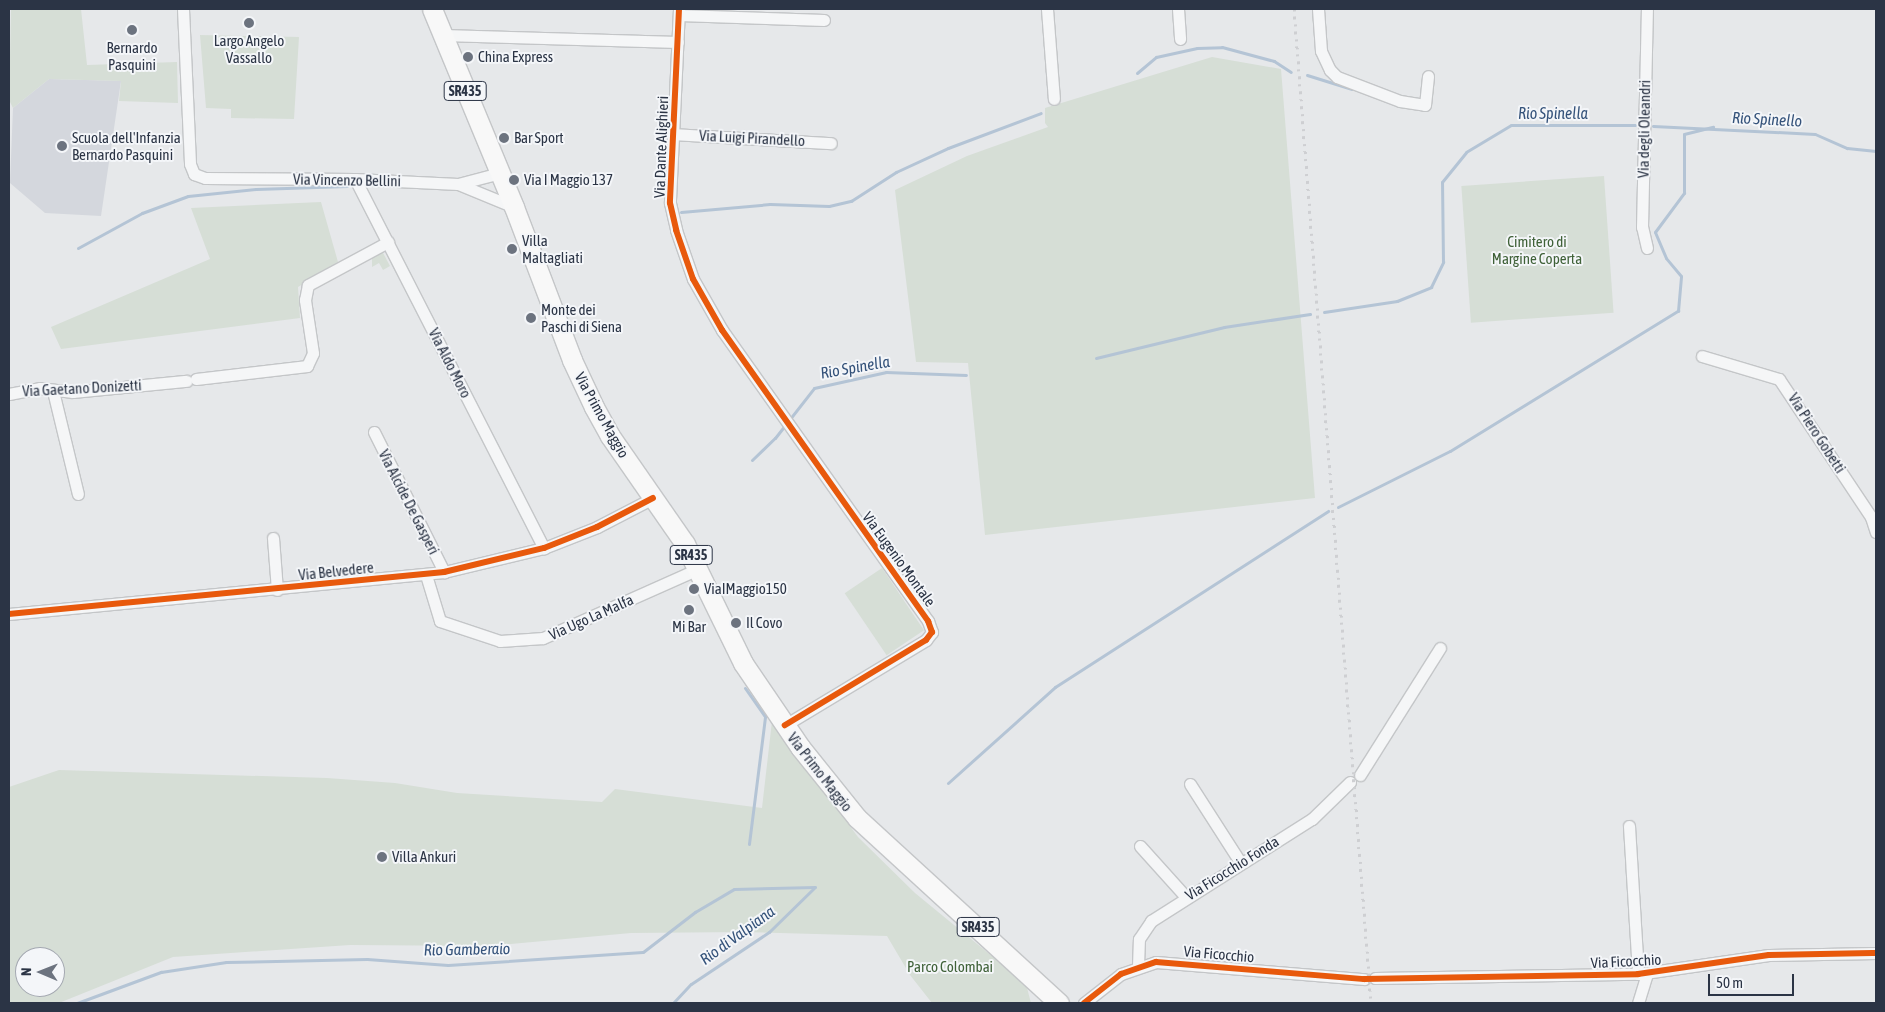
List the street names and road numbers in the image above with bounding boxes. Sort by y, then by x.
road number: SR435 [442,80,488,102]
street label: Via degli Oleandri [1634,80,1654,178]
street label: Via Dante Alighieri [650,96,672,198]
street label: Via Luigi Pirandello [699,126,805,150]
street label: Via Vincenzo Bellini [293,170,401,190]
street label: Via Aldo Moro [425,325,475,401]
street label: Via Primo Maggio [571,369,633,461]
street label: Via Gaetano Donizetti [22,376,142,400]
street label: Via Piero Gobetti [1784,390,1850,476]
street label: Via Alcide De Gasperi [375,447,443,557]
street label: Via Eugenio Montale [859,508,939,610]
road number: SR435 [668,544,714,566]
street label: Via Belvedere [298,558,374,584]
street label: Via Ugo La Malfa [546,590,636,644]
street label: Via Primo Maggio [784,729,856,815]
street label: Via Ficocchio Fonda [1182,832,1282,904]
road number: SR435 [956,916,1000,939]
street label: Via Ficocchio [1183,942,1255,966]
street label: Via Ficocchio [1590,950,1662,972]

